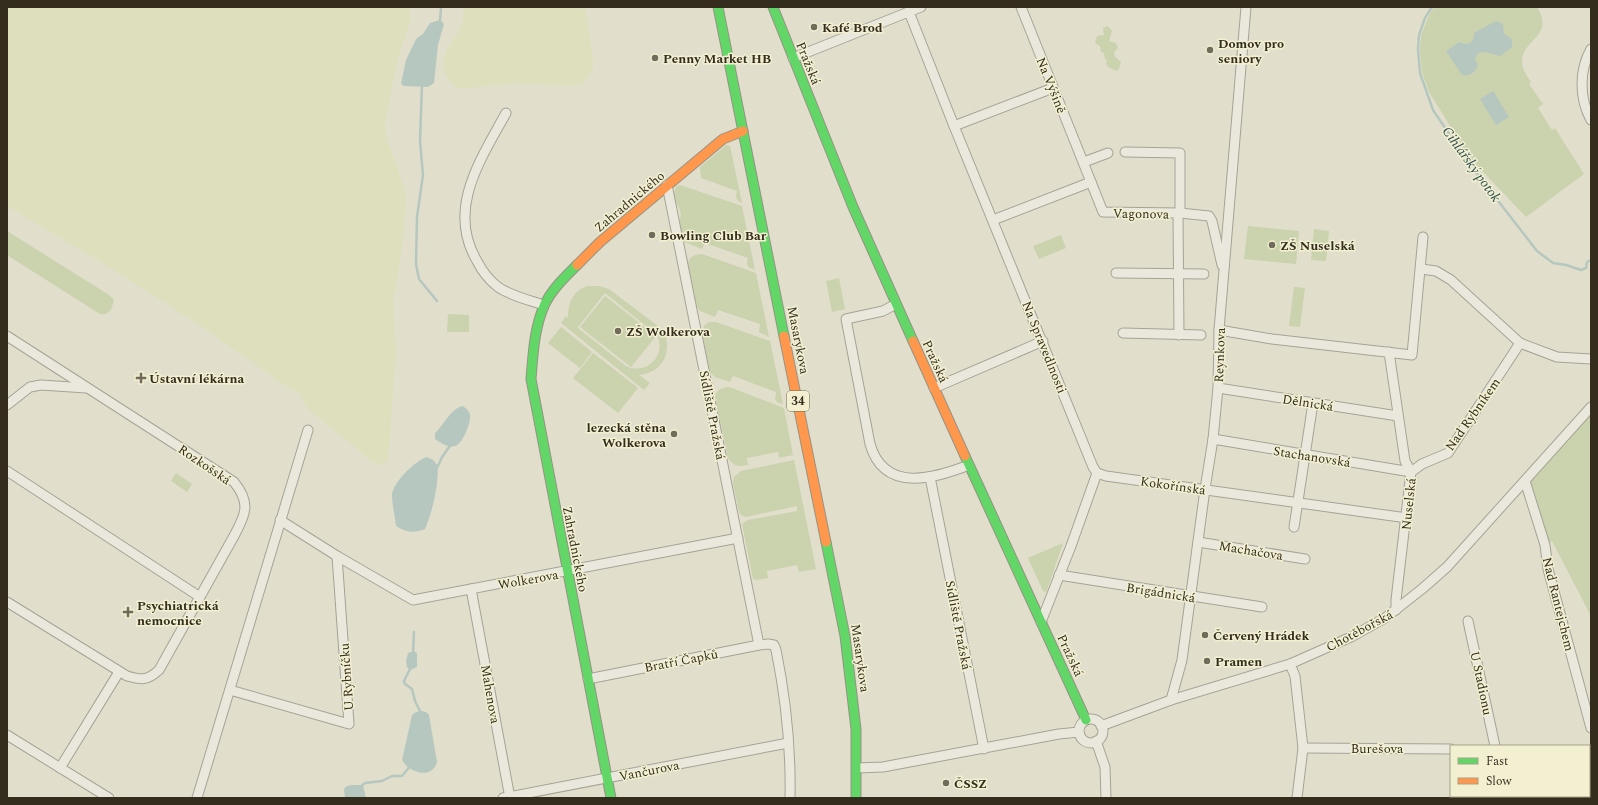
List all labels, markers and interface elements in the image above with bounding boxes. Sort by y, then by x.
place label: Kafé Brod [822,18,883,38]
marker: Kafé Brod [809,22,819,32]
place label: Domov pro seniory [1218,34,1284,69]
street label: Pražská [790,39,826,89]
marker: Domov pro seniory [1205,45,1215,55]
place label: Penny Market HB [663,49,771,69]
marker: Penny Market HB [650,53,660,63]
street label: Na Výšině [1031,54,1071,117]
water label: Cihlářský potok [1437,122,1507,207]
street label: Zahradnického [590,166,669,237]
street label: Vagonova [1113,204,1170,225]
place label: Bowling Club Bar [660,226,767,246]
marker: Bowling Club Bar [647,230,657,240]
place label: ZŠ Nuselská [1280,236,1355,256]
marker: ZŠ Nuselská [1267,240,1277,250]
street label: Na Spravedlnosti [1016,298,1072,397]
street label: Masarykova [782,305,815,377]
place label: ZŠ Wolkerova [626,322,710,342]
marker: ZŠ Wolkerova [613,326,623,336]
street label: Reynkova [1209,326,1231,383]
street label: Pražská [917,337,954,387]
place label: Ústavní lékárna [149,369,245,389]
street label: Sídliště Pražská [694,369,731,462]
marker: Ústavní lékárna [136,373,146,383]
street label: Nad Rybníkem [1440,374,1505,455]
street label: Dělnická [1281,389,1335,417]
road number: 34 [787,391,809,411]
place label: lezecká stěna Wolkerova [587,418,666,453]
marker: lezecká stěna Wolkerova [669,429,679,439]
street label: Rozkošská [174,440,235,490]
street label: Stachanovská [1272,441,1353,473]
street label: Kokořínská [1139,471,1208,501]
street label: Nuselská [1396,476,1422,531]
street label: Zahradnického [557,505,593,594]
street label: Machačova [1217,536,1285,566]
street label: Nad Rantejchem [1537,555,1579,653]
street label: Wolkerova [496,565,561,595]
street label: Brigádnická [1125,578,1197,608]
street label: Sídliště Pražská [940,579,977,672]
place label: Psychiatrická nemocnice [137,596,219,631]
street label: Chotěbořská [1322,605,1397,657]
marker: Psychiatrická nemocnice [122,606,134,618]
street label: Masarykova [845,623,875,694]
place label: Červený Hrádek [1213,626,1309,646]
marker: Červený Hrádek [1200,630,1210,640]
street label: Pražská [1052,631,1089,681]
street label: U Rybníčku [335,642,359,712]
street label: Bratří Čapků [642,644,720,678]
street label: U Stadionu [1464,649,1498,717]
place label: Pramen [1215,652,1262,672]
marker: Pramen [1202,656,1212,666]
street label: Mahenova [475,663,505,726]
street label: Burešova [1351,739,1404,759]
legend [1450,745,1590,797]
text: Fast [1486,752,1508,771]
street label: Vančurova [617,755,682,787]
text: Slow [1486,772,1512,791]
place label: ČSSZ [954,774,987,794]
marker: ČSSZ [941,778,951,788]

